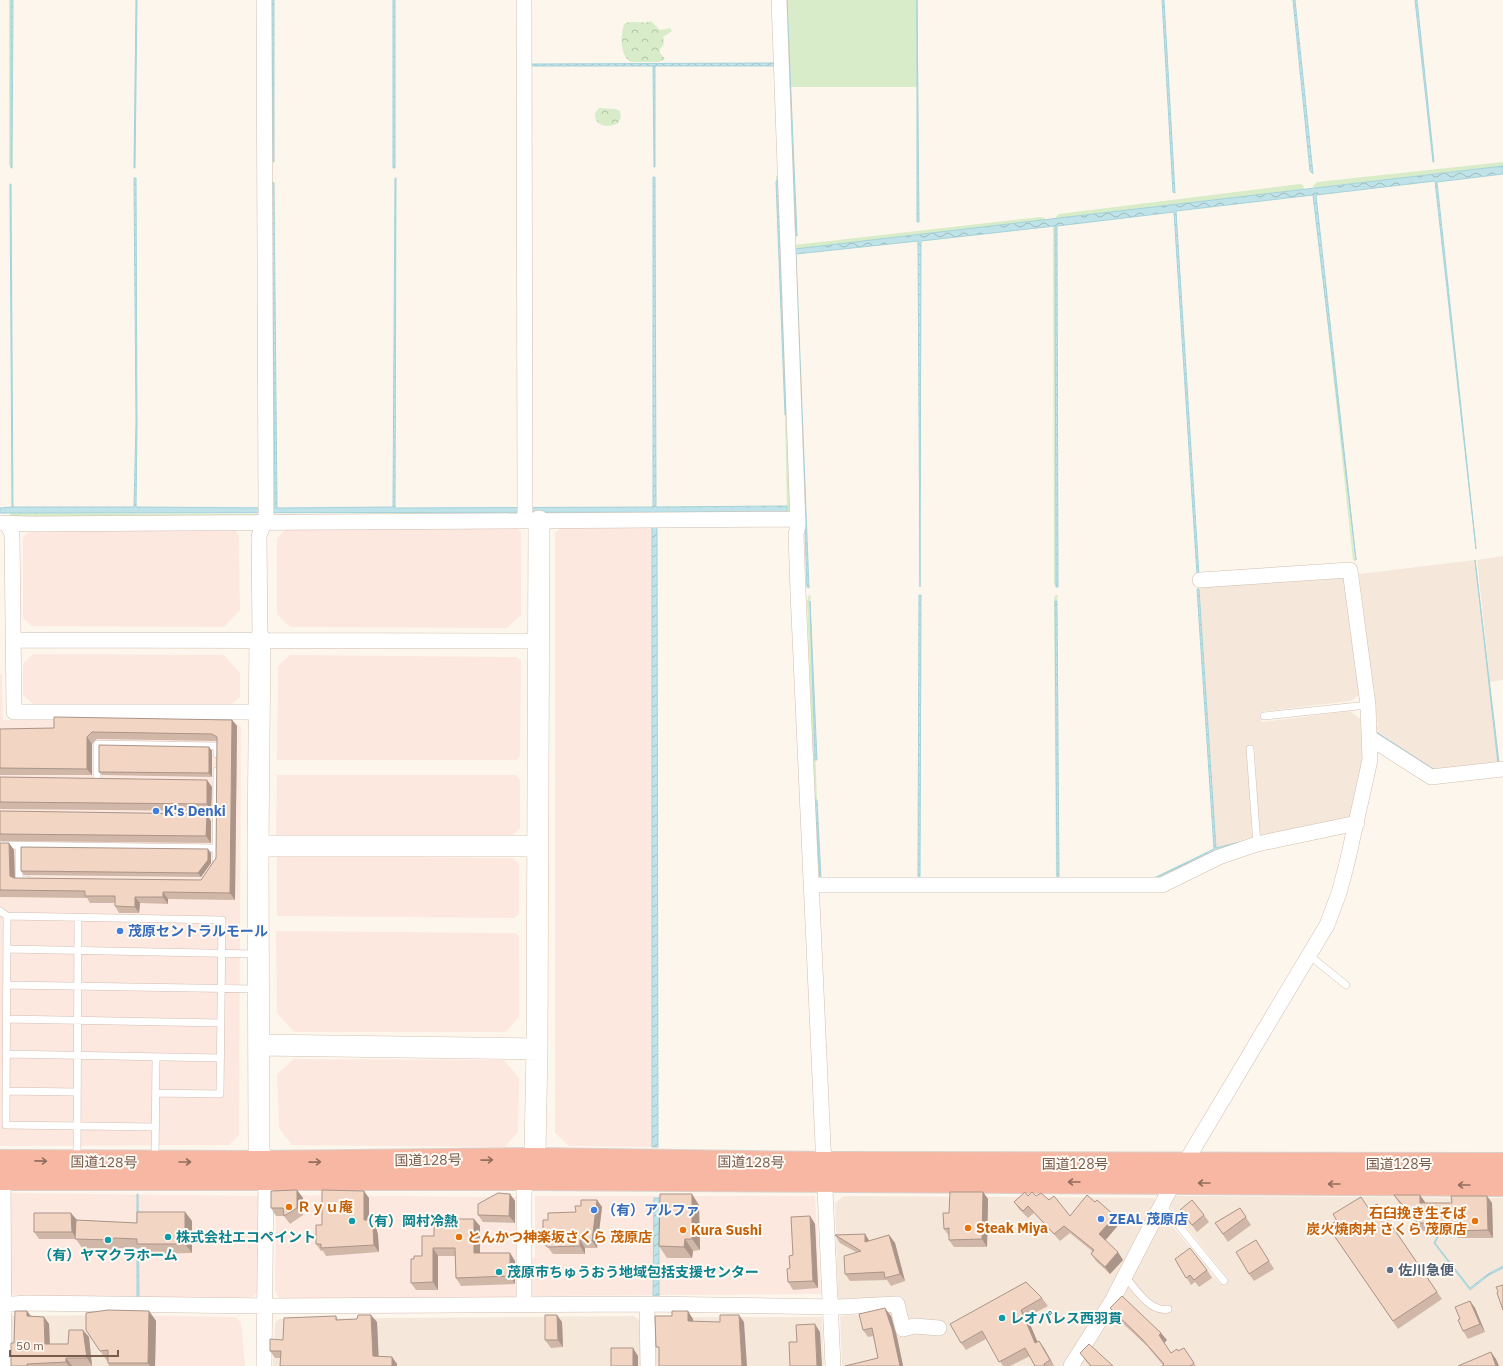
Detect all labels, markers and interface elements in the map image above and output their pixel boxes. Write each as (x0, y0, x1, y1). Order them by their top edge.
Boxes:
place label: K's Denki (164, 802, 226, 820)
marker: K's Denki (151, 806, 161, 816)
place label: 茂原セントラルモール (128, 922, 268, 940)
marker: 茂原セントラルモール (115, 926, 125, 936)
street label: 国道128号 (394, 1150, 462, 1170)
street label: 国道128号 (70, 1152, 138, 1172)
street label: 国道128号 (717, 1152, 785, 1172)
street label: 国道128号 (1041, 1155, 1109, 1173)
street label: 国道128号 (1365, 1155, 1433, 1173)
one-way arrow (480, 1156, 493, 1164)
one-way arrow (34, 1157, 47, 1165)
one-way arrow (178, 1158, 191, 1166)
one-way arrow (308, 1158, 321, 1166)
one-way arrow (1068, 1178, 1081, 1186)
one-way arrow (1198, 1179, 1211, 1187)
one-way arrow (1328, 1180, 1341, 1188)
one-way arrow (1458, 1181, 1471, 1189)
place label: Ｒｙｕ庵 (297, 1198, 353, 1216)
place label: （有）アルファ (602, 1201, 700, 1219)
marker: Ｒｙｕ庵 (284, 1202, 294, 1212)
place label: 石臼挽き生そば 炭火焼肉丼 さくら 茂原店 (1306, 1204, 1467, 1238)
marker: （有）アルファ (589, 1205, 599, 1215)
place label: ZEAL 茂原店 (1109, 1210, 1188, 1228)
place label: （有）岡村冷熱 (360, 1212, 458, 1230)
marker: ZEAL 茂原店 (1096, 1214, 1106, 1224)
marker: （有）岡村冷熱 (347, 1216, 357, 1226)
marker: 石臼挽き生そば 炭火焼肉丼 さくら 茂原店 (1470, 1216, 1480, 1226)
place label: Steak Miya (976, 1219, 1048, 1237)
place label: Kura Sushi (691, 1221, 762, 1239)
marker: Steak Miya (963, 1223, 973, 1233)
marker: Kura Sushi (678, 1225, 688, 1235)
place label: 株式会社エコペイント (176, 1228, 316, 1246)
place label: とんかつ神楽坂さくら 茂原店 (467, 1228, 652, 1246)
marker: 株式会社エコペイント (163, 1232, 173, 1242)
marker: とんかつ神楽坂さくら 茂原店 (454, 1232, 464, 1242)
marker: （有）ヤマクラホーム (103, 1235, 113, 1245)
place label: （有）ヤマクラホーム (38, 1246, 178, 1264)
place label: 佐川急便 (1398, 1261, 1454, 1279)
place label: 茂原市ちゅうおう地域包括支援センター (507, 1263, 759, 1281)
marker: 佐川急便 (1385, 1265, 1395, 1275)
marker: 茂原市ちゅうおう地域包括支援センター (494, 1267, 504, 1277)
place label: レオパレス西羽貫 (1010, 1309, 1122, 1327)
marker: レオパレス西羽貫 (997, 1313, 1007, 1323)
scale bar (10, 1332, 118, 1358)
text: 50 m (16, 1338, 44, 1353)

